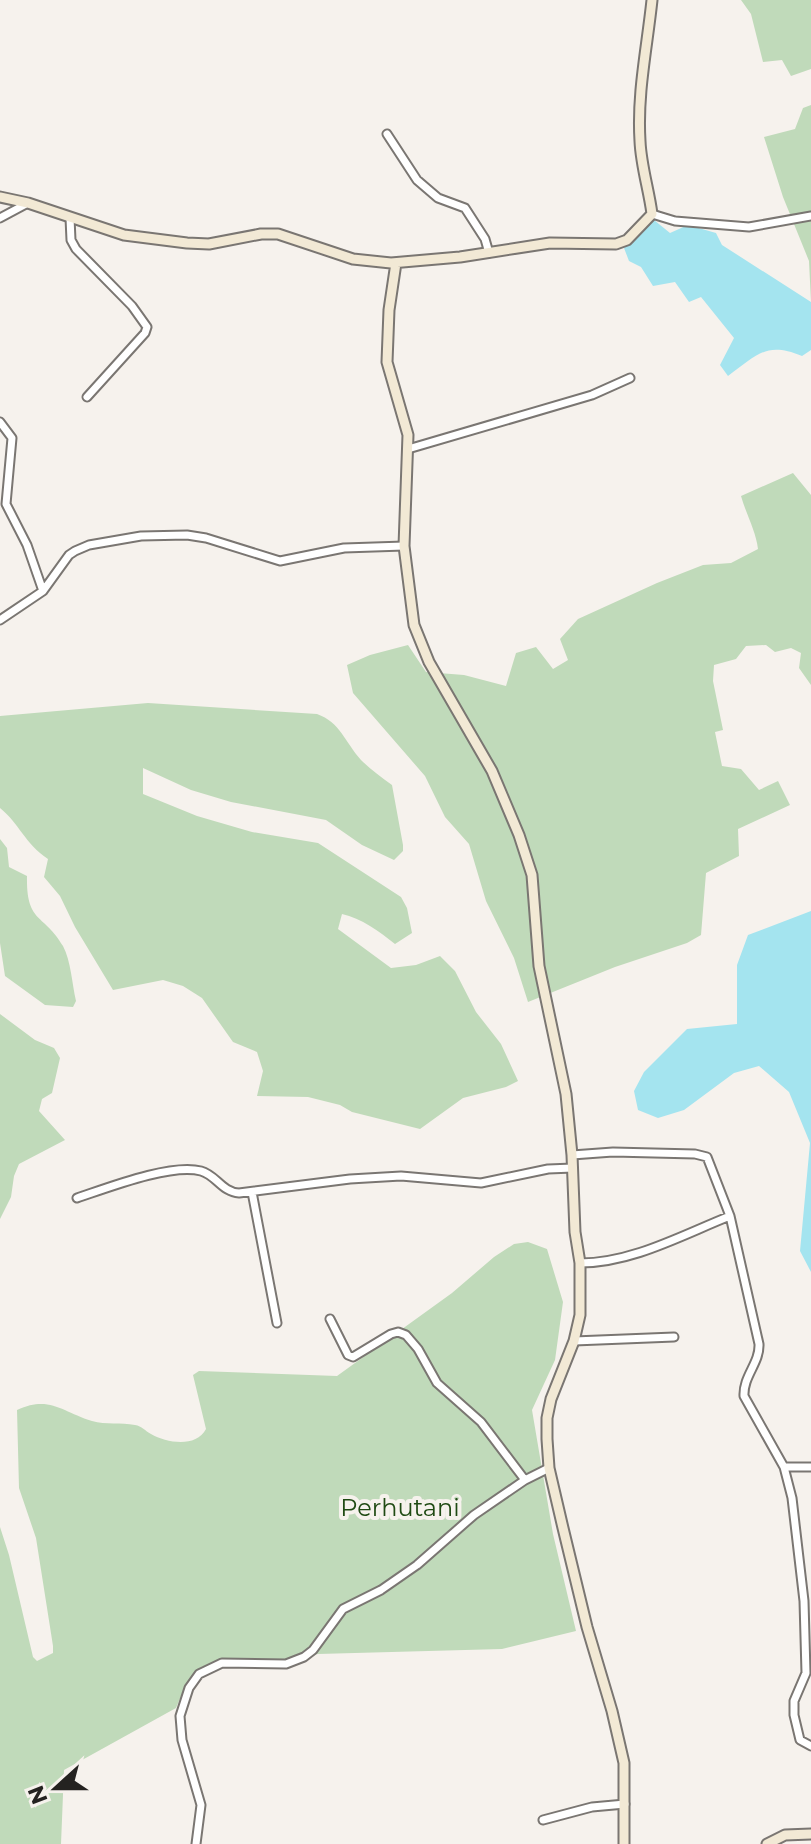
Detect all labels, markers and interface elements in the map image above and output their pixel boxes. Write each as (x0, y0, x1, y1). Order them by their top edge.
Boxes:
park label: Perhutani (340, 1493, 460, 1522)
north arrow (16, 1748, 96, 1828)
text: N (22, 1782, 54, 1808)

